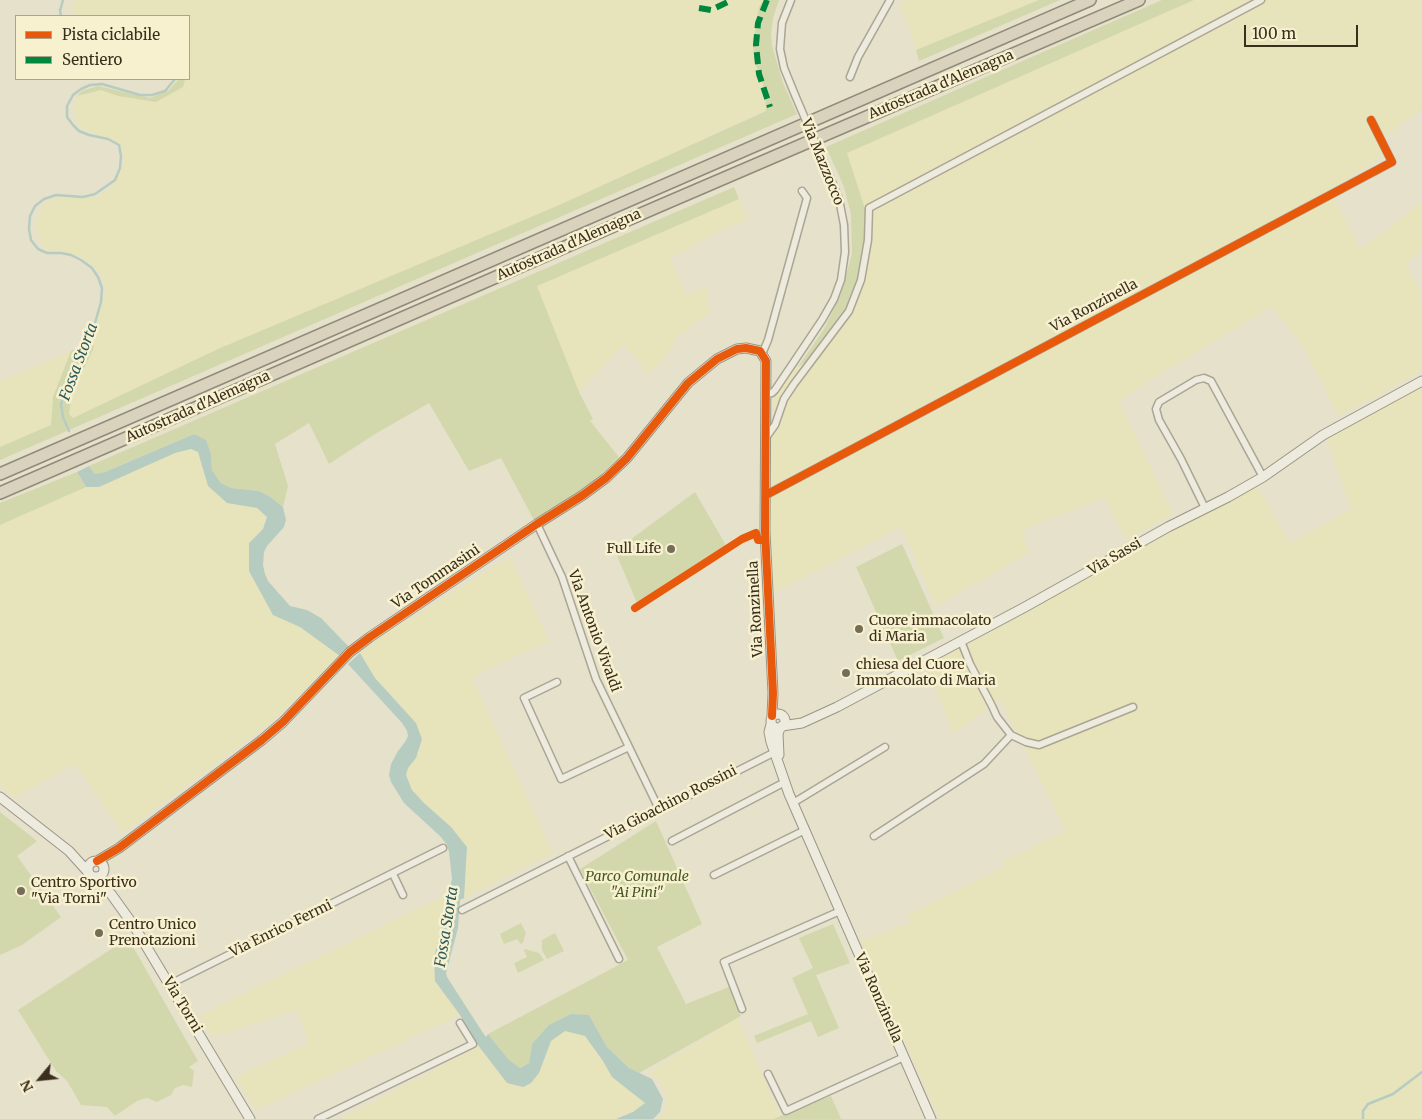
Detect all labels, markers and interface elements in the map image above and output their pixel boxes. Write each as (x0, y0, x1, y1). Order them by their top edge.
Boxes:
legend (15, 15, 190, 80)
scale bar (1247, 15, 1361, 47)
text: 100 m (1252, 24, 1296, 43)
text: Pista ciclabile (62, 25, 160, 44)
street label: Autostrada d'Alemagna (866, 47, 1016, 123)
text: Sentiero (62, 50, 122, 69)
street label: Via Mazzocco (797, 116, 847, 208)
street label: Autostrada d'Alemagna (494, 206, 644, 284)
street label: Via Ronzinella (1047, 276, 1141, 336)
water label: Fossa Storta (56, 321, 102, 403)
street label: Autostrada d'Alemagna (123, 368, 273, 446)
street label: Via Sassi (1085, 535, 1145, 579)
street label: Via Tommasini (389, 541, 483, 613)
place label: Full Life (606, 541, 661, 557)
marker: Full Life (665, 543, 677, 555)
street label: Via Ronzinella (745, 560, 767, 658)
street label: Via Antonio Vivaldi (564, 568, 624, 694)
place label: Cuore immacolato di Maria (869, 613, 991, 646)
marker: Cuore immacolato di Maria (853, 623, 865, 635)
place label: chiesa del Cuore Immacolato di Maria (856, 657, 996, 690)
marker: chiesa del Cuore Immacolato di Maria (840, 667, 852, 679)
street label: Via Gioachino Rossini (602, 762, 740, 844)
park label: Parco Comunale "Ai Pini" (585, 869, 689, 902)
place label: Centro Sportivo "Via Torni" (31, 875, 137, 908)
marker: Centro Sportivo "Via Torni" (15, 885, 27, 897)
water label: Fossa Storta (432, 885, 462, 969)
street label: Via Enrico Fermi (227, 897, 335, 961)
place label: Centro Unico Prenotazioni (109, 917, 196, 950)
marker: Centro Unico Prenotazioni (93, 927, 105, 939)
street label: Via Ronzinella (851, 951, 905, 1045)
street label: Via Torni (159, 974, 205, 1036)
north arrow (15, 1054, 65, 1104)
text: N (16, 1077, 37, 1095)

